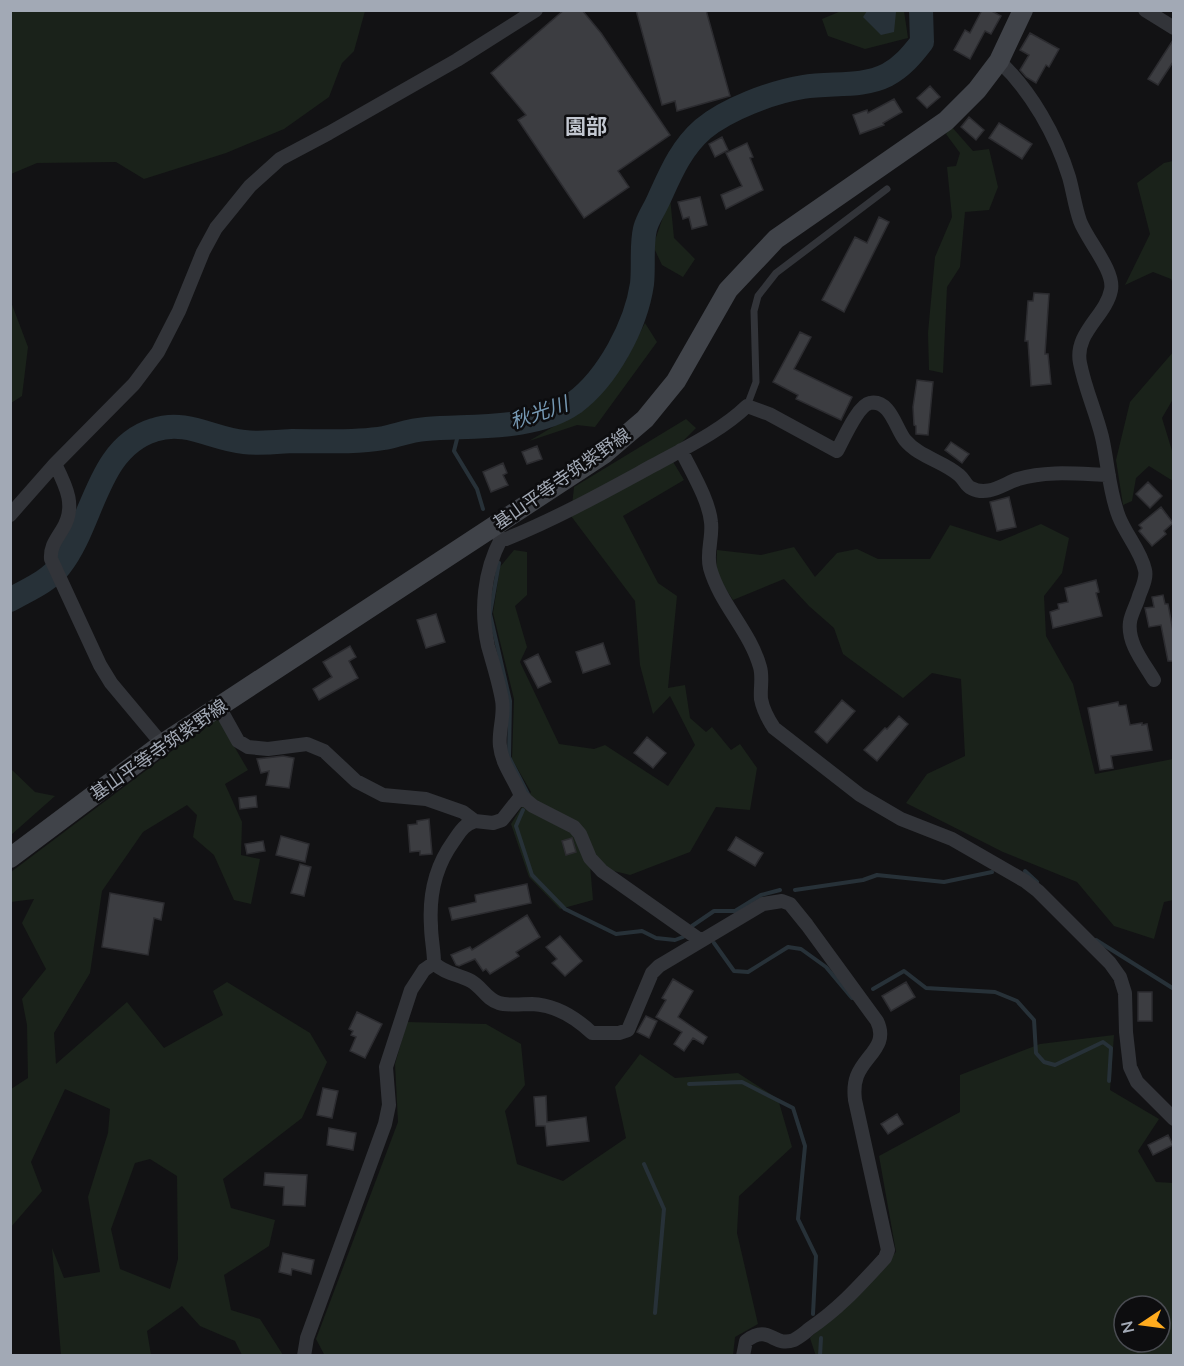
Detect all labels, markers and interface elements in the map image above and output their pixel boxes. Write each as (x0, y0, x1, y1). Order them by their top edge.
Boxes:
district label: 園部 (565, 113, 607, 141)
water label: 秋光川 (506, 390, 574, 436)
street label: 基山平等寺筑紫野線 (489, 423, 635, 535)
street label: 基山平等寺筑紫野線 (86, 694, 232, 806)
north arrow (1112, 1294, 1172, 1354)
text: N (1116, 1319, 1140, 1335)

